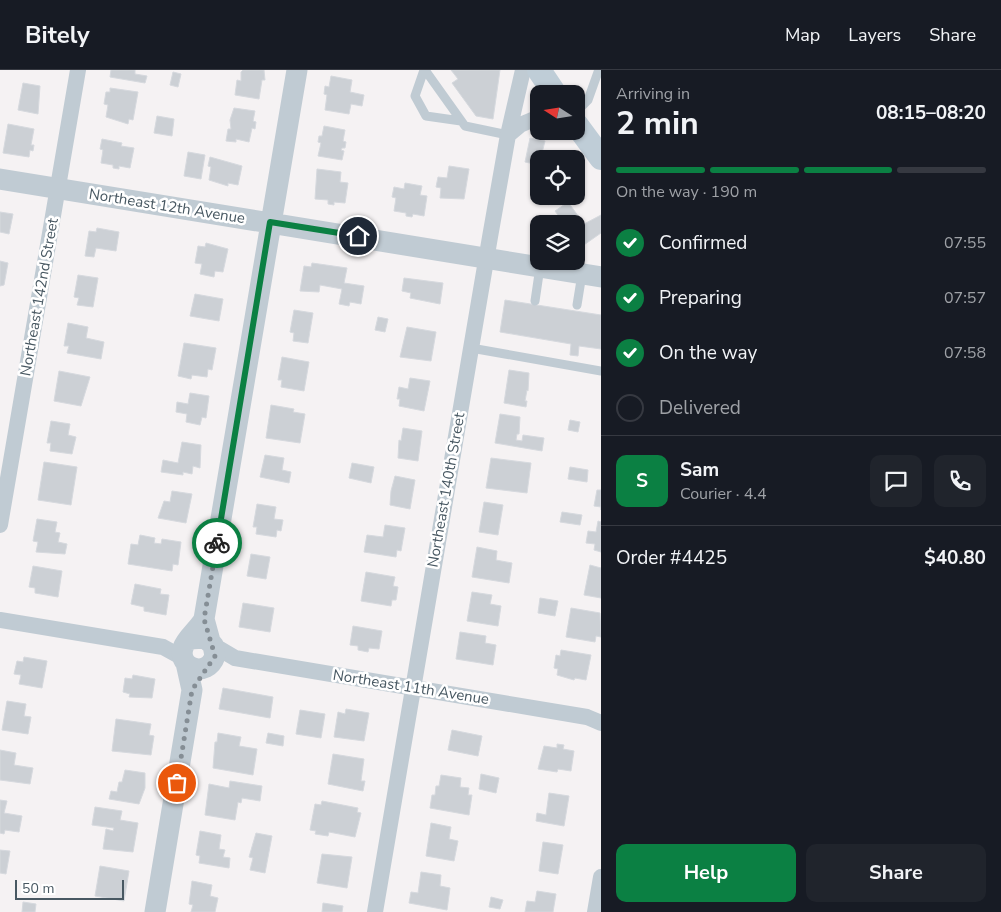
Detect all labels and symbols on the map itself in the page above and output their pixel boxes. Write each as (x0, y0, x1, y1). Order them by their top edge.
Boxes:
north arrow (530, 85, 585, 140)
street label: Northeast 12th Avenue (87, 184, 247, 228)
pin (337, 215, 379, 257)
street label: Northeast 142nd Street (15, 216, 63, 378)
street label: Northeast 140th Street (423, 410, 470, 569)
courier (192, 518, 242, 568)
street label: Northeast 11th Avenue (331, 665, 491, 709)
pin (156, 762, 198, 804)
scale bar (15, 877, 124, 900)

